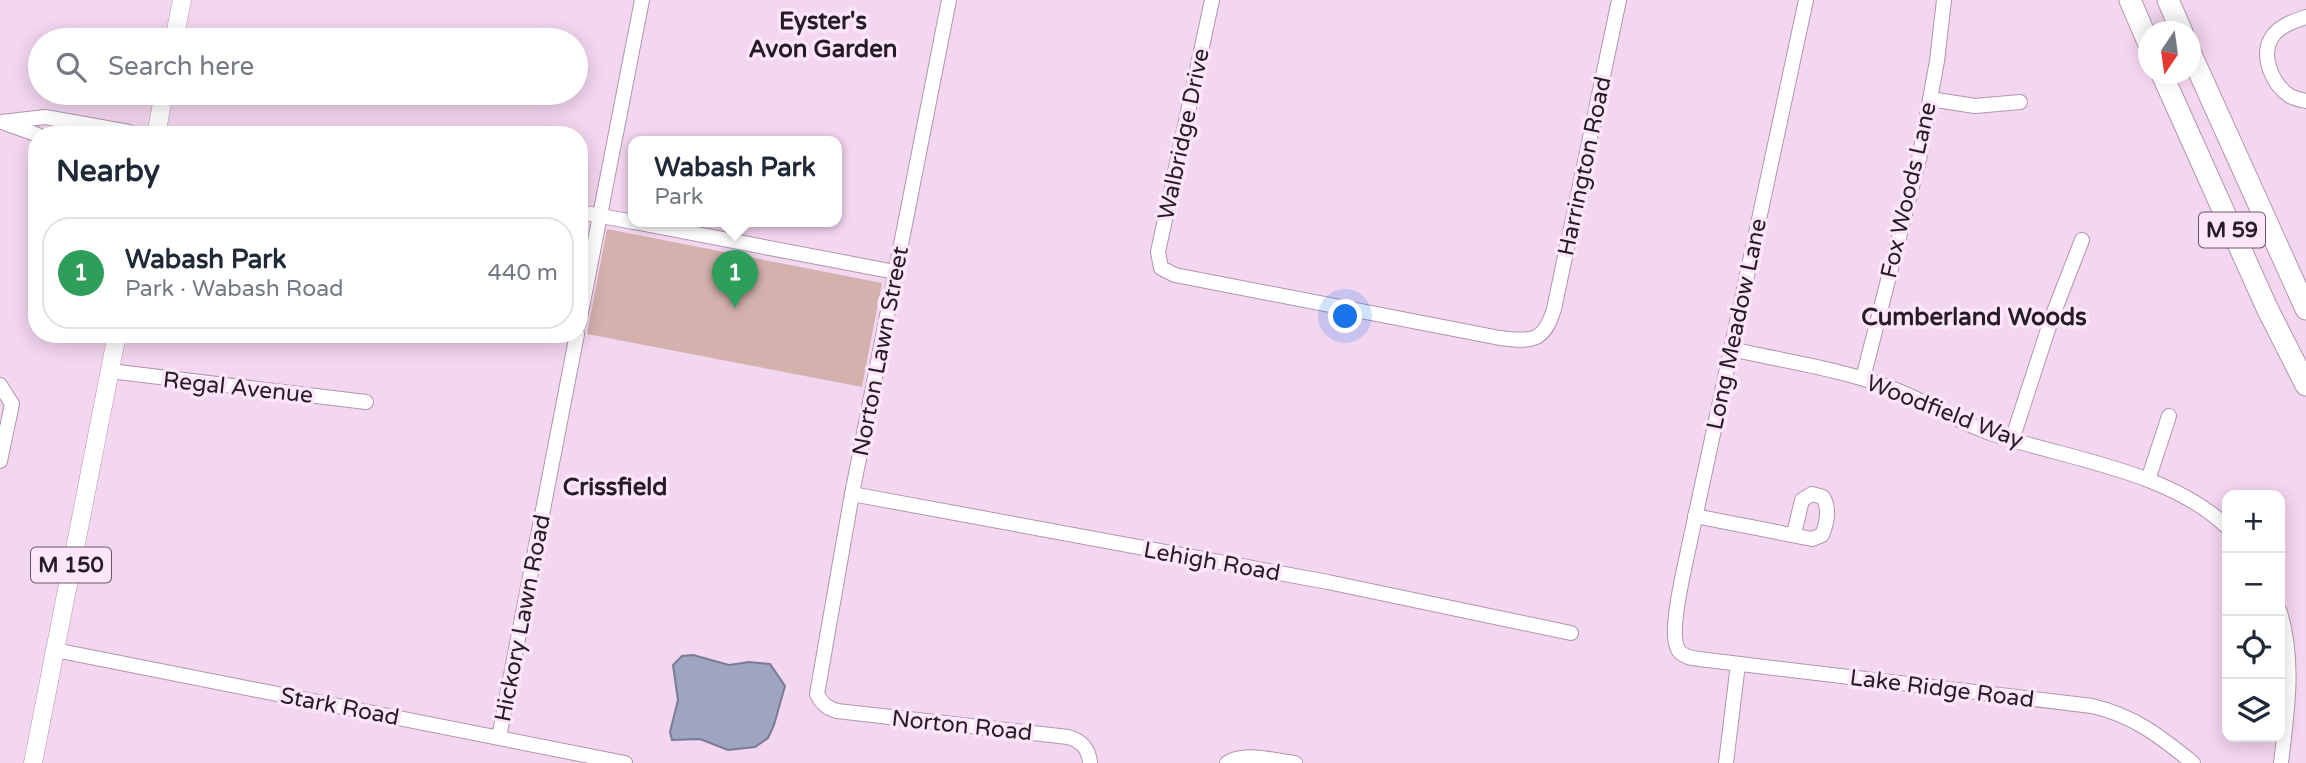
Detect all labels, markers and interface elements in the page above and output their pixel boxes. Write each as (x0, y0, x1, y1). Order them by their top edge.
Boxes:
district label: Eyster's Avon Garden (749, 7, 897, 64)
north arrow (2138, 21, 2201, 84)
search box (28, 28, 588, 105)
street label: Walbridge Drive (1152, 46, 1216, 223)
icon: search (52, 48, 90, 86)
text: Search here (108, 51, 254, 82)
street label: Harrington Road (1552, 74, 1618, 258)
street label: Fox Woods Lane (1875, 99, 1943, 281)
popup (628, 136, 842, 227)
text: Wabash Park (654, 152, 816, 183)
text: Nearby (56, 153, 160, 190)
text: Park (654, 183, 703, 211)
road number: M 59 (2199, 212, 2265, 247)
street label: Long Meadow Lane (1701, 216, 1773, 432)
text: Wabash Park (125, 244, 287, 275)
street label: Norton Lawn Street (847, 244, 915, 459)
pin: 1 (712, 250, 758, 308)
text: 1 (74, 259, 88, 287)
text: 440 m (488, 259, 558, 287)
text: Park · Wabash Road (125, 275, 344, 303)
your location (1328, 299, 1362, 333)
district label: Cumberland Woods (1861, 303, 2087, 332)
street label: Regal Avenue (161, 366, 314, 410)
street label: Woodfield Way (1862, 369, 2027, 455)
district label: Crissfield (563, 473, 667, 502)
map controls (2222, 490, 2285, 742)
button: + (2222, 490, 2285, 553)
street label: Hickory Lawn Road (489, 512, 557, 724)
street label: Lehigh Road (1141, 536, 1282, 588)
road number: M 150 (31, 548, 111, 582)
button: − (2222, 553, 2285, 616)
button: locate (2222, 616, 2285, 679)
street label: Lake Ridge Road (1848, 664, 2036, 714)
button: layers (2222, 679, 2285, 742)
street label: Stark Road (278, 682, 402, 732)
street label: Norton Road (890, 705, 1034, 747)

